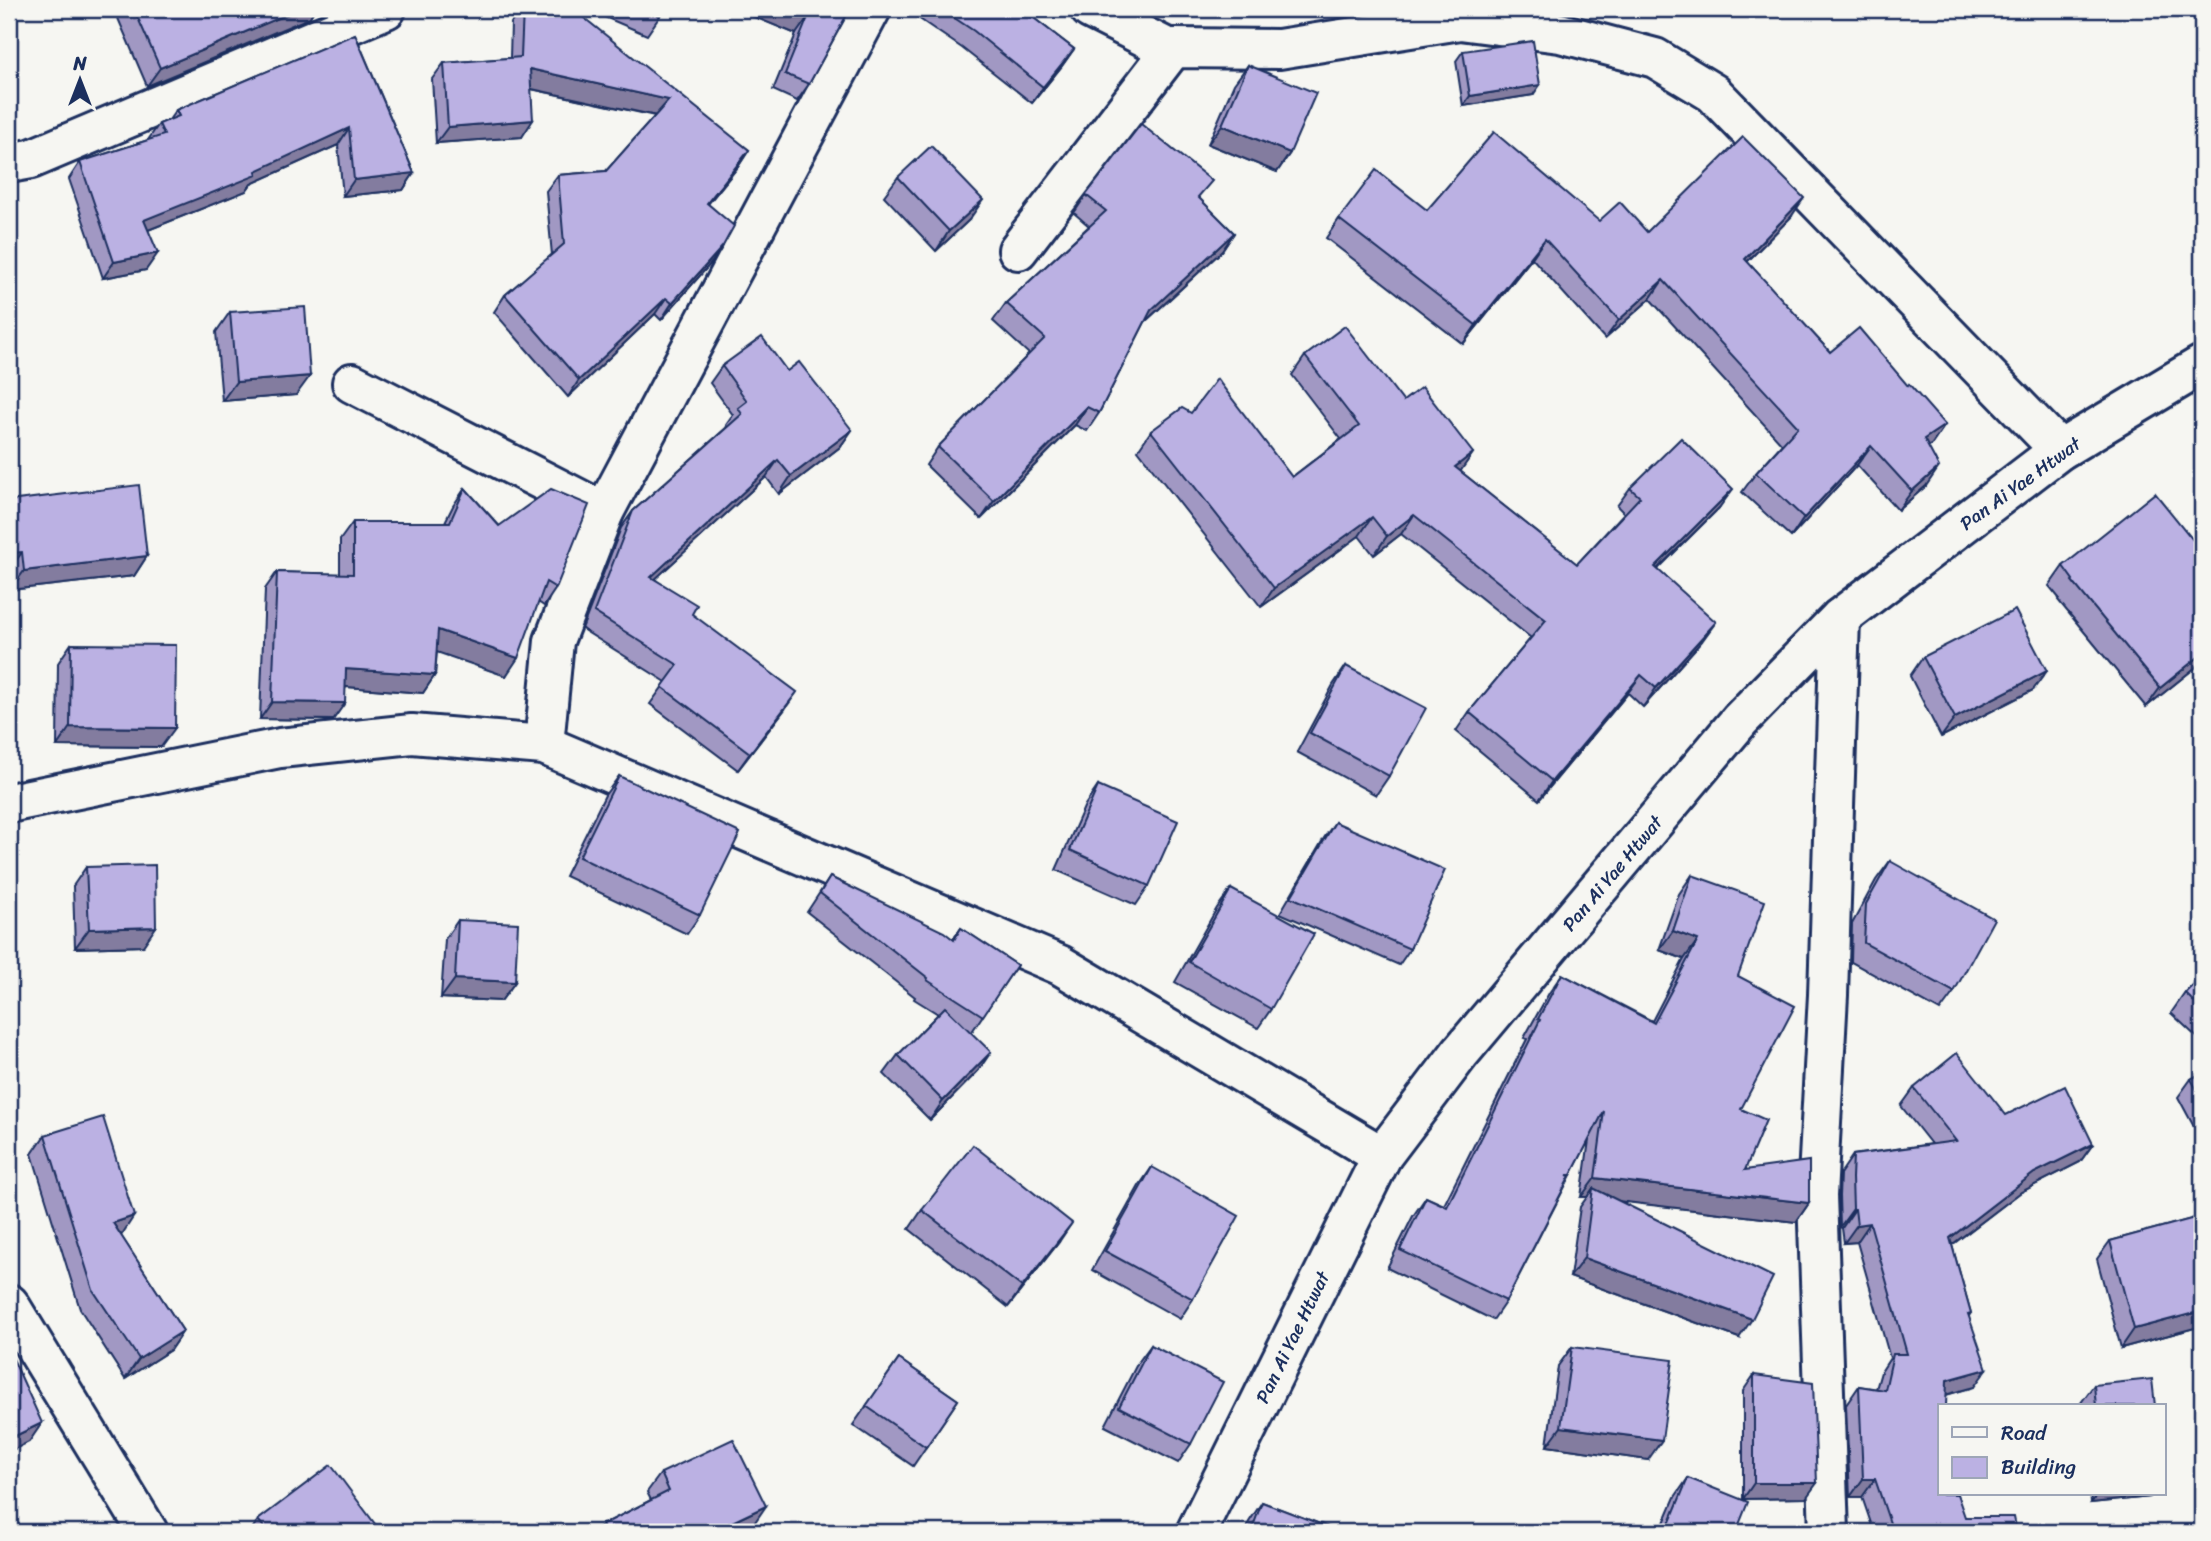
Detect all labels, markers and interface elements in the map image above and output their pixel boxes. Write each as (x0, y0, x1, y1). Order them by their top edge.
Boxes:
north arrow (46, 46, 116, 116)
text: N (72, 47, 87, 80)
street label: Pan Ai Yae Htwat (1952, 427, 2089, 539)
street label: Pan Ai Yae Htwat (1554, 807, 1672, 939)
street label: Pan Ai Yae Htwat (1246, 1264, 1339, 1409)
legend (1938, 1404, 2166, 1496)
text: Road (2001, 1414, 2048, 1452)
text: Building (2001, 1448, 2077, 1486)

